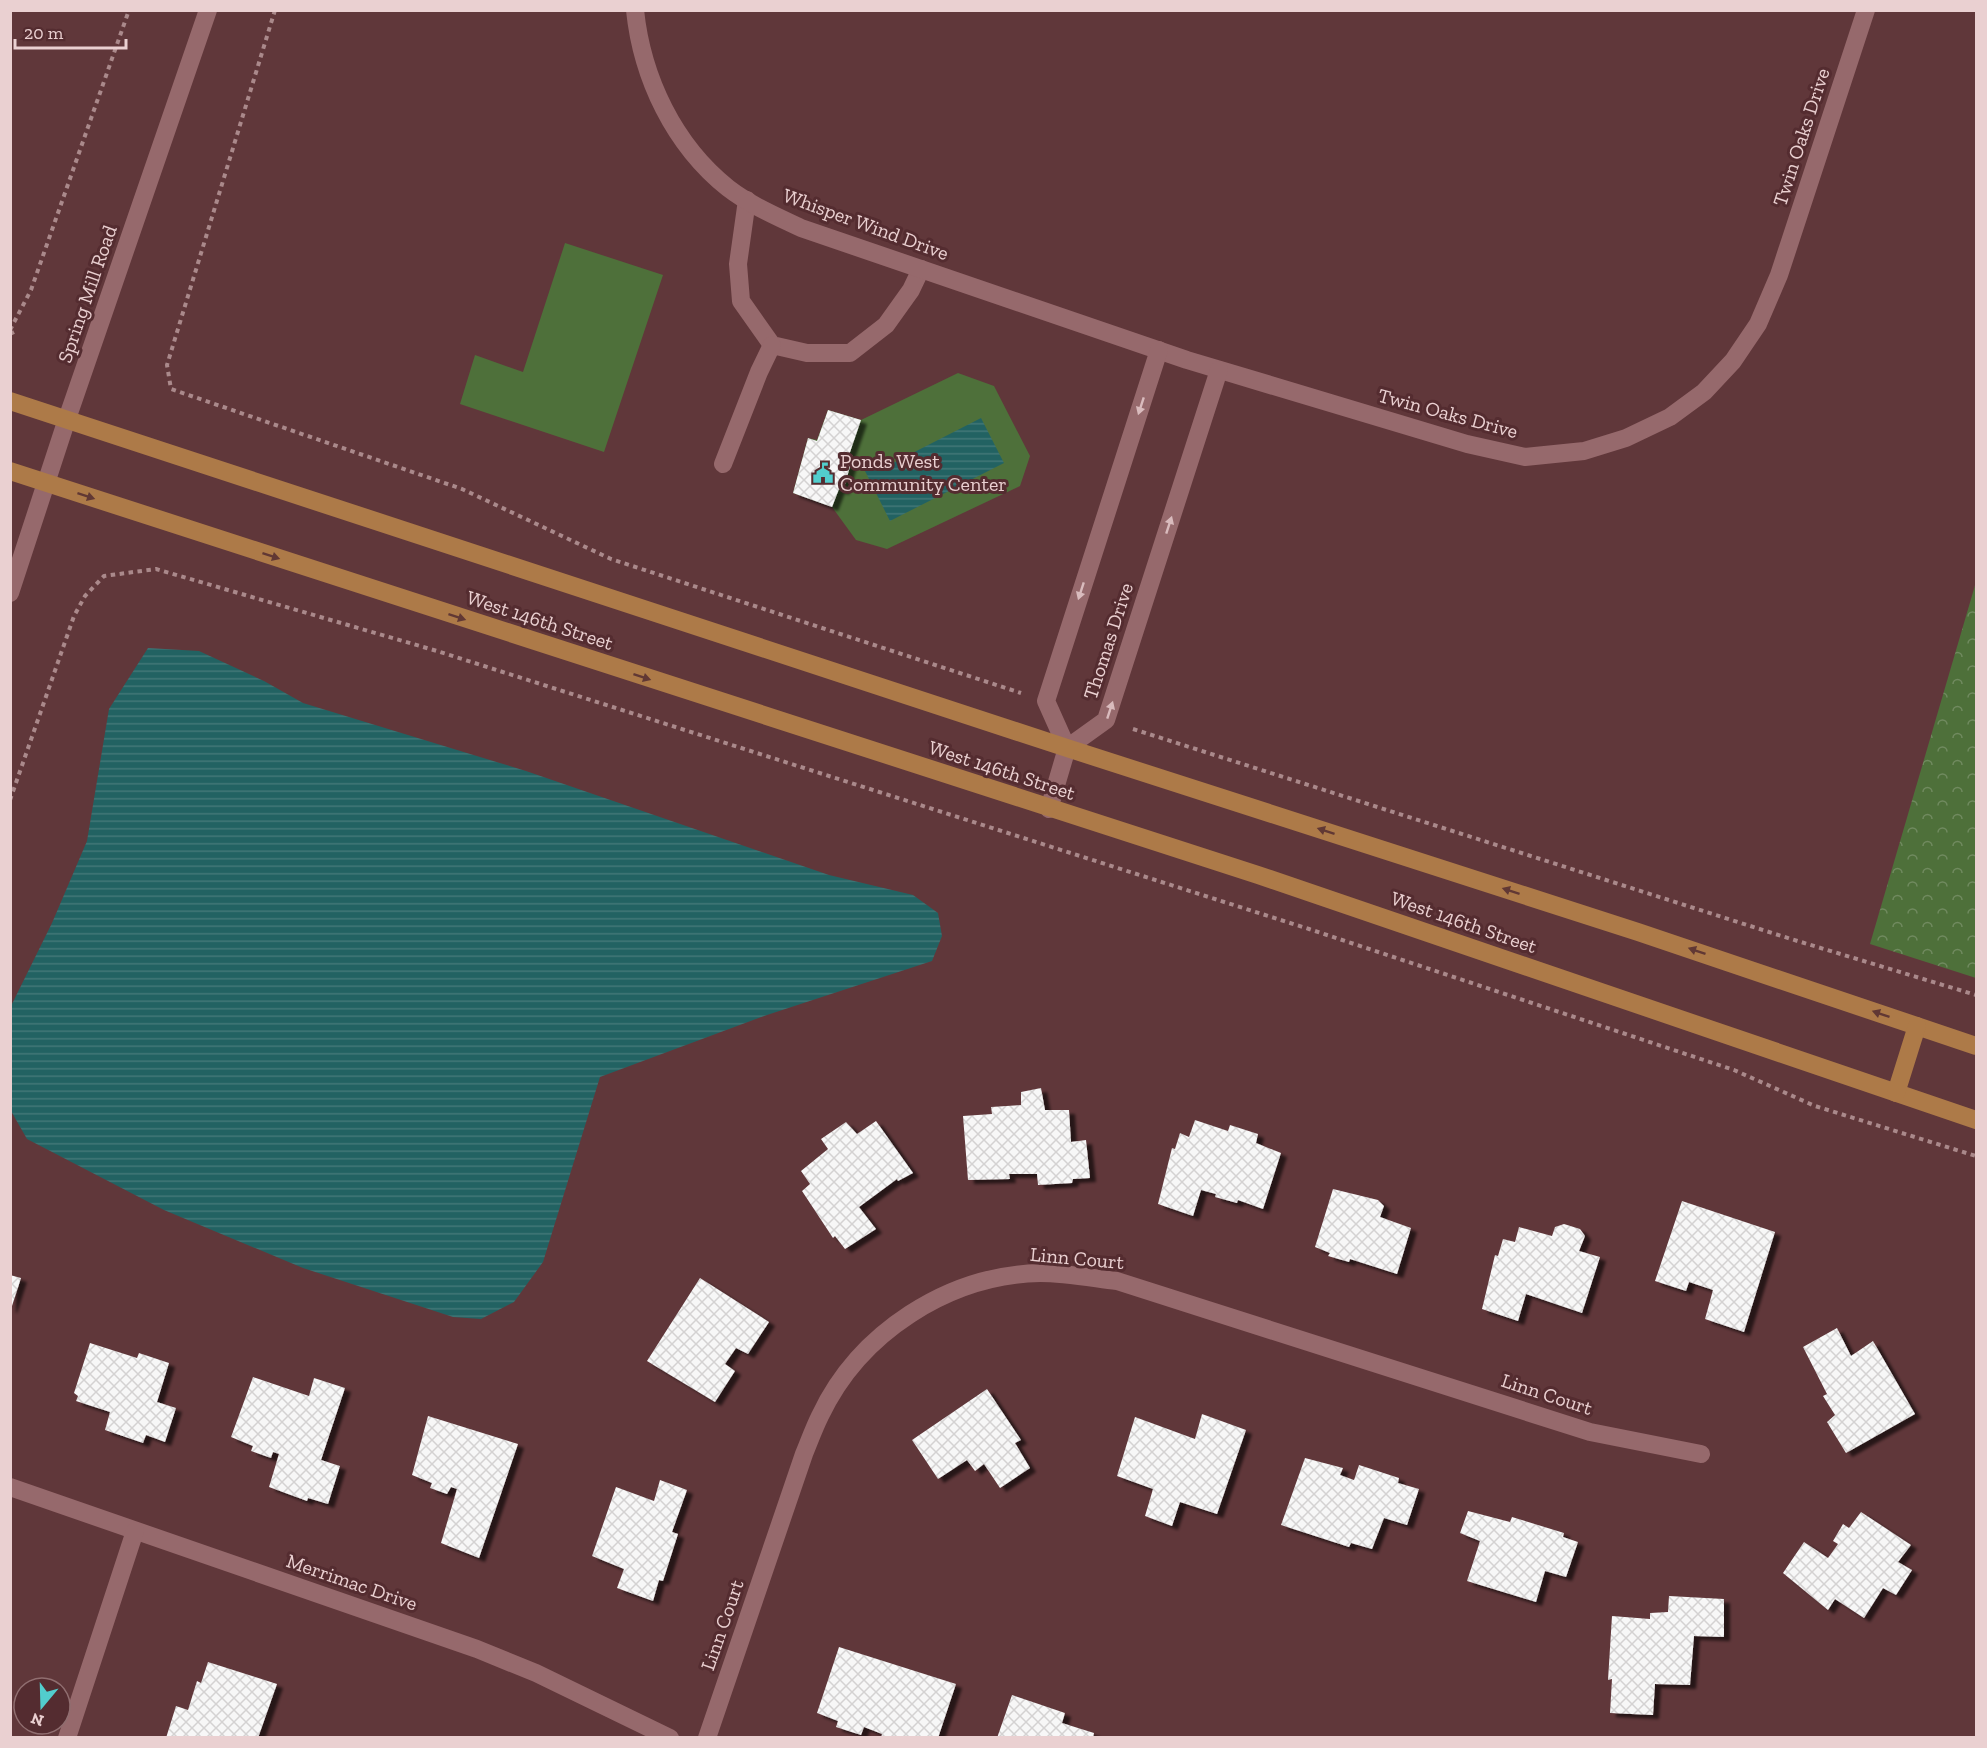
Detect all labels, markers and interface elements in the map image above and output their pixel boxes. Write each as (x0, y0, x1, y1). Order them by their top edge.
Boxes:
scale bar (15, 12, 126, 50)
text: 20 m (24, 22, 64, 44)
street label: Twin Oaks Drive (1767, 65, 1835, 209)
street label: Whisper Wind Drive (780, 183, 952, 265)
street label: Spring Mill Road (52, 222, 122, 366)
street label: Twin Oaks Drive (1375, 383, 1521, 443)
one-way arrow (1136, 397, 1145, 415)
place label: Ponds West Community Center (840, 449, 1007, 496)
public building icon: Ponds West Community Center (811, 461, 835, 485)
one-way arrow (77, 492, 95, 501)
one-way arrow (1165, 516, 1174, 534)
one-way arrow (263, 552, 281, 562)
street label: Thomas Drive (1078, 580, 1138, 702)
one-way arrow (1076, 582, 1085, 600)
street label: West 146th Street (464, 585, 617, 655)
one-way arrow (448, 612, 466, 622)
one-way arrow (633, 673, 651, 682)
one-way arrow (1105, 701, 1115, 719)
street label: West 146th Street (926, 735, 1079, 805)
one-way arrow (1317, 826, 1335, 835)
one-way arrow (1502, 885, 1520, 895)
street label: West 146th Street (1388, 886, 1541, 958)
one-way arrow (1688, 946, 1706, 956)
one-way arrow (1872, 1009, 1890, 1019)
street label: Linn Court (1029, 1242, 1126, 1274)
street label: Linn Court (1499, 1368, 1596, 1420)
street label: Merrimac Drive (283, 1548, 421, 1616)
street label: Linn Court (695, 1576, 749, 1673)
north arrow (12, 1676, 72, 1736)
text: N (28, 1709, 46, 1731)

